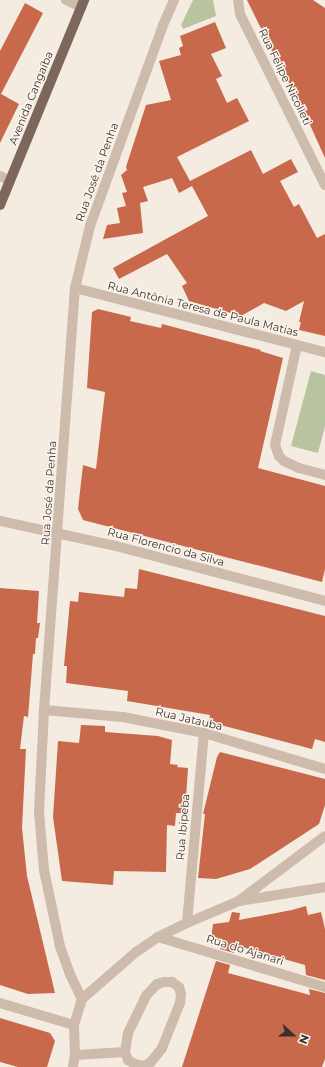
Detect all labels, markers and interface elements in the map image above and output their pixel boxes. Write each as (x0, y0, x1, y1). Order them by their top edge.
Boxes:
street label: Rua Felipe Nicolleti (256, 27, 314, 127)
street label: Avenida Cangaíba (6, 49, 56, 147)
street label: Rua José da Penha (73, 121, 121, 223)
street label: Rua Antônia Teresa de Paula Matias (106, 279, 300, 339)
street label: Rua José da Penha (39, 440, 59, 546)
street label: Rua Florencio da Silva (106, 525, 226, 569)
street label: Rua Jatauba (154, 705, 224, 733)
street label: Rua Ibipeba (174, 793, 192, 861)
street label: Rua do Ajanari (205, 932, 285, 968)
north arrow (273, 1015, 313, 1055)
text: N (296, 1033, 312, 1046)

